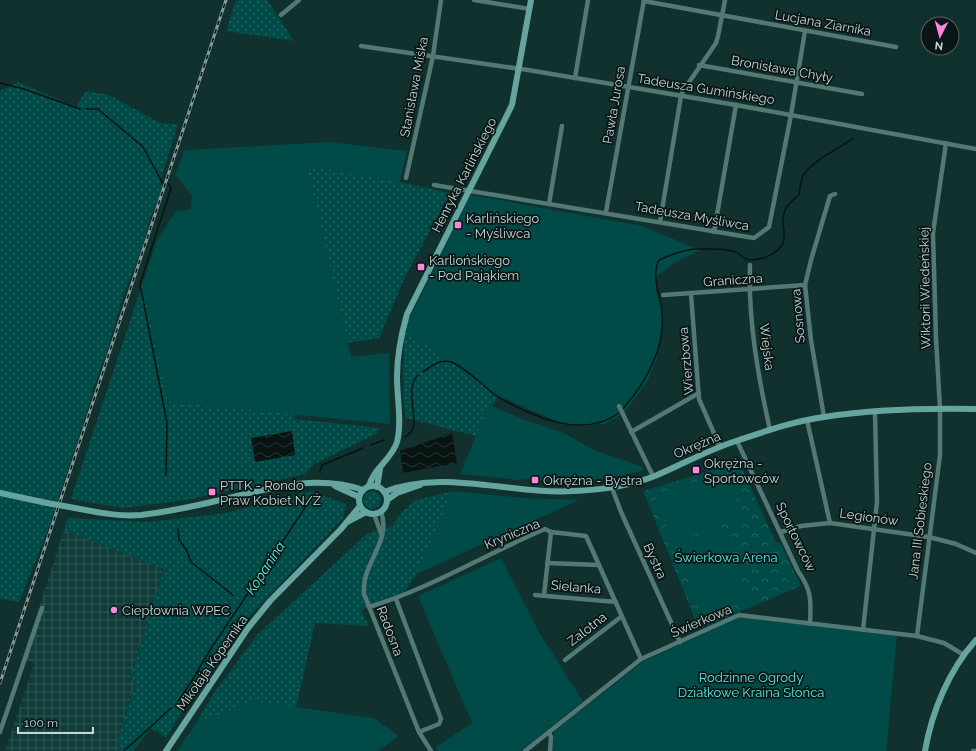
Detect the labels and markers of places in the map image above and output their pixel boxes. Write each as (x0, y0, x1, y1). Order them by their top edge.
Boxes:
place label: Karlińskiego - Myśliwca (466, 211, 540, 241)
marker: Karlińskiego - Myśliwca (453, 220, 463, 230)
place label: Karliońskiego - Pod Pająkiem (429, 253, 519, 283)
marker: Karliońskiego - Pod Pająkiem (416, 262, 426, 272)
place label: Okrężna - Sportowców (704, 456, 780, 486)
marker: Okrężna - Sportowców (691, 465, 701, 475)
place label: Okrężna - Bystra (543, 473, 642, 488)
marker: Okrężna - Bystra (530, 475, 540, 485)
place label: PTTK - Rondo Praw Kobiet N/Ż (220, 478, 321, 508)
marker: PTTK - Rondo Praw Kobiet N/Ż (207, 487, 217, 497)
place label: Ciepłownia WPEC (122, 603, 230, 618)
marker: Ciepłownia WPEC (109, 605, 119, 615)

